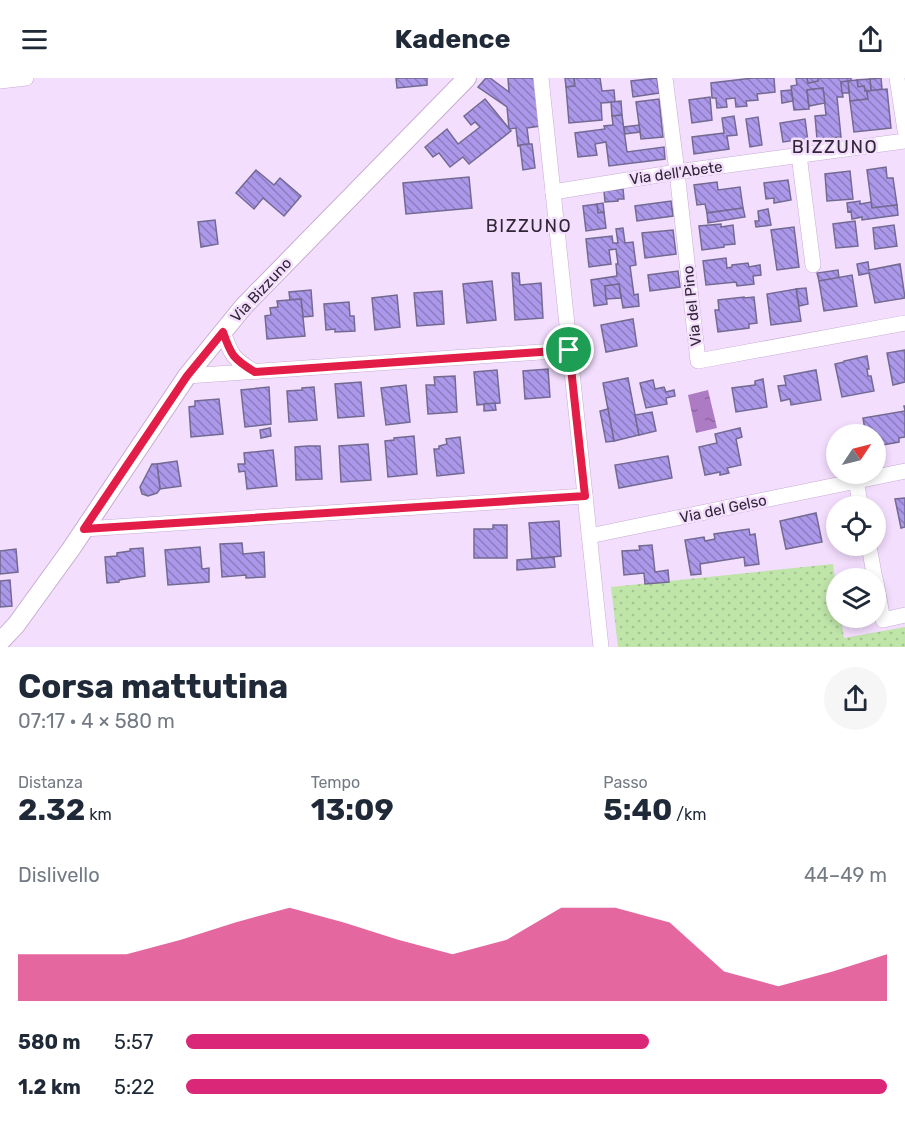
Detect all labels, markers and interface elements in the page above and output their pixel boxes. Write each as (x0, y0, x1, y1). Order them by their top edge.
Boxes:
icon: menu (18, 23, 51, 56)
text: Kadence (394, 23, 511, 55)
icon: share (854, 23, 887, 56)
district label: BIZZUNO (792, 136, 878, 158)
street label: Via dell'Abete (628, 158, 724, 188)
district label: BIZZUNO (486, 215, 572, 237)
street label: Via Bizzuno (227, 254, 295, 326)
street label: Via del Pino (679, 265, 705, 347)
pin (543, 324, 594, 375)
icon: arrive (552, 333, 585, 366)
north arrow (826, 424, 886, 484)
map controls (826, 424, 886, 628)
street label: Via del Gelso (678, 491, 768, 527)
button: locate (826, 496, 886, 556)
button: layers (826, 568, 886, 628)
text: Corsa mattutina (18, 667, 288, 706)
button: share (824, 667, 887, 730)
text: 07:17 · 4 × 580 m (18, 709, 175, 733)
text: Distanza (18, 773, 83, 792)
text: Tempo (311, 773, 360, 792)
text: Passo (603, 773, 648, 792)
text: 2.32 (18, 792, 85, 828)
text: 13:09 (311, 792, 394, 828)
text: 5:40 (603, 792, 672, 828)
text: km (85, 805, 112, 824)
text: /km (672, 805, 706, 824)
text: Dislivello (18, 863, 100, 887)
text: 44–49 m (804, 863, 887, 887)
text: 580 m (18, 1030, 81, 1054)
text: 5:57 (114, 1030, 153, 1054)
text: 1.2 km (18, 1075, 81, 1099)
text: 5:22 (114, 1075, 154, 1099)

